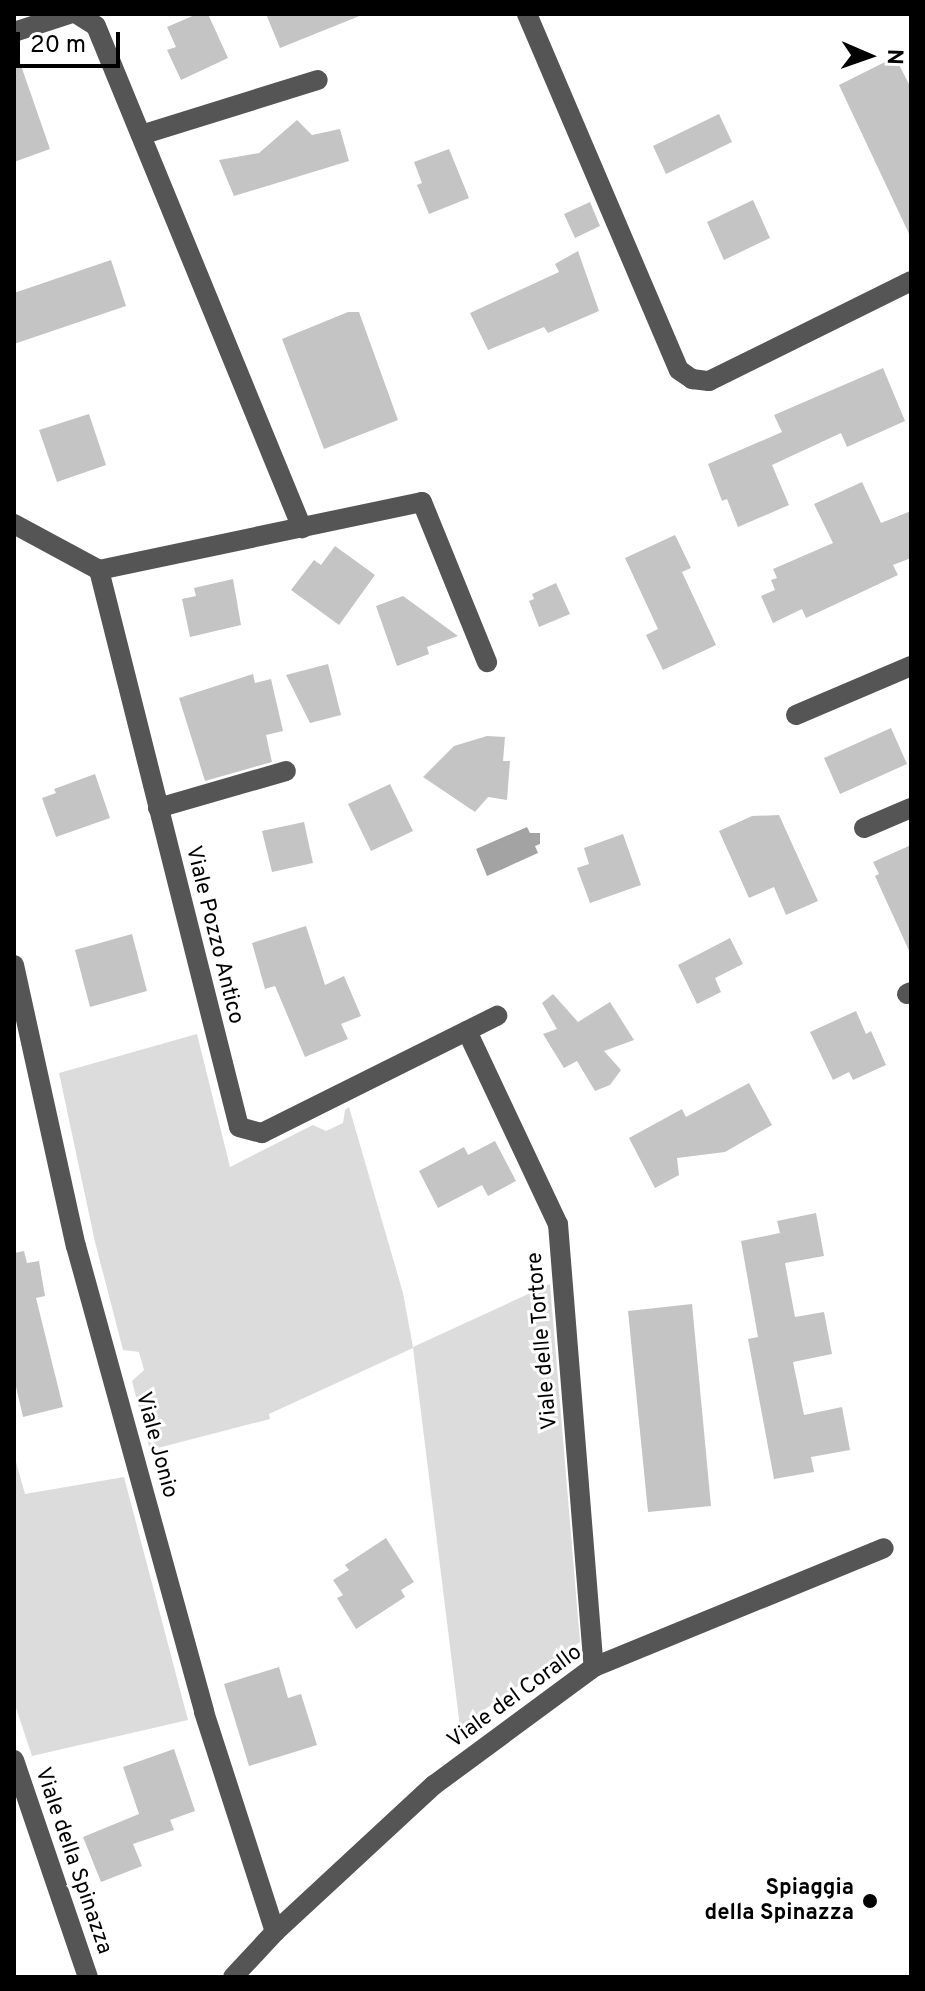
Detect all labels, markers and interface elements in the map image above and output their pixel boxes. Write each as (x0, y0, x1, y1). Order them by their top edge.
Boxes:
scale bar (20, 16, 124, 66)
north arrow (829, 16, 909, 96)
text: 20 m (30, 31, 86, 61)
text: N (880, 48, 907, 65)
street label: Viale Pozzo Antico (179, 843, 249, 1027)
street label: Viale delle Tortore (522, 1251, 564, 1431)
street label: Viale Jonio (129, 1389, 183, 1501)
street label: Viale del Corallo (443, 1639, 587, 1755)
street label: Viale della Spinazza (29, 1764, 117, 1958)
place label: Spiaggia della Spinazza (705, 1875, 854, 1926)
marker: Spiaggia della Spinazza (861, 1892, 879, 1910)

